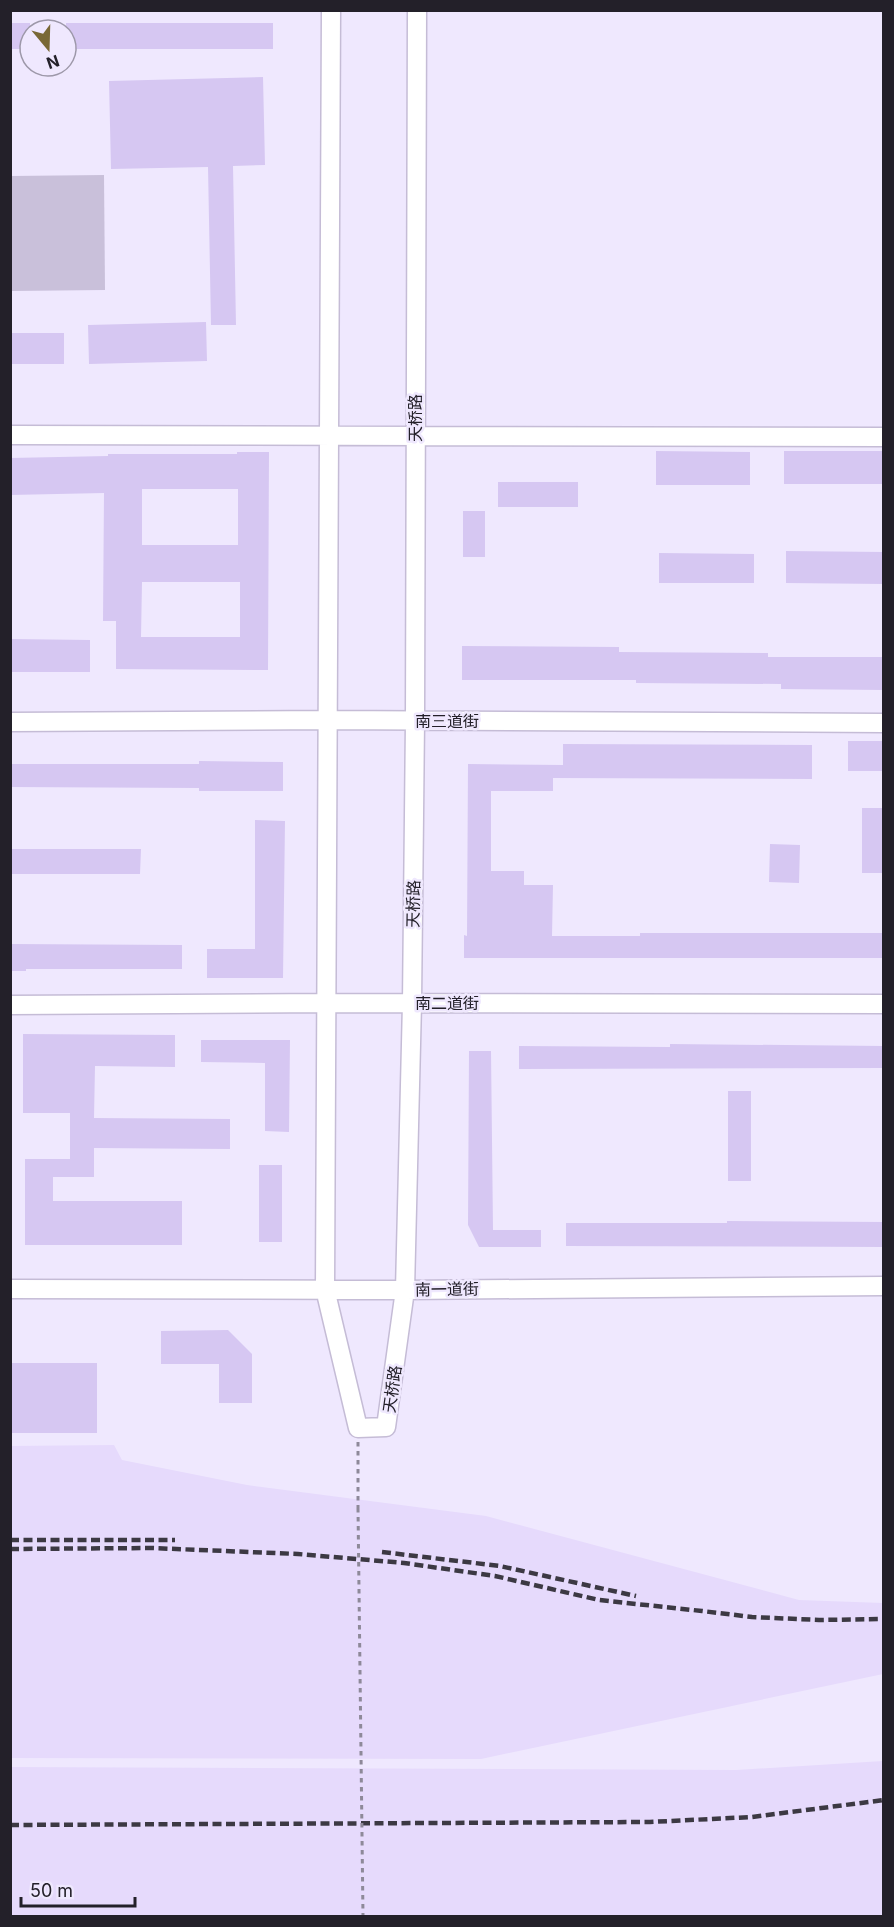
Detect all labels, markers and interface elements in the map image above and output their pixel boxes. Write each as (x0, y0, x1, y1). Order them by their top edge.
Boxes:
north arrow (18, 18, 78, 78)
text: N (44, 51, 62, 74)
street label: 天桥路 (405, 394, 425, 442)
street label: 南三道街 (415, 711, 479, 731)
street label: 天桥路 (403, 880, 423, 928)
street label: 南二道街 (415, 993, 479, 1013)
street label: 南一道街 (415, 1278, 479, 1300)
street label: 天桥路 (379, 1364, 405, 1414)
scale bar (21, 1870, 135, 1908)
text: 50 m (30, 1880, 73, 1901)

